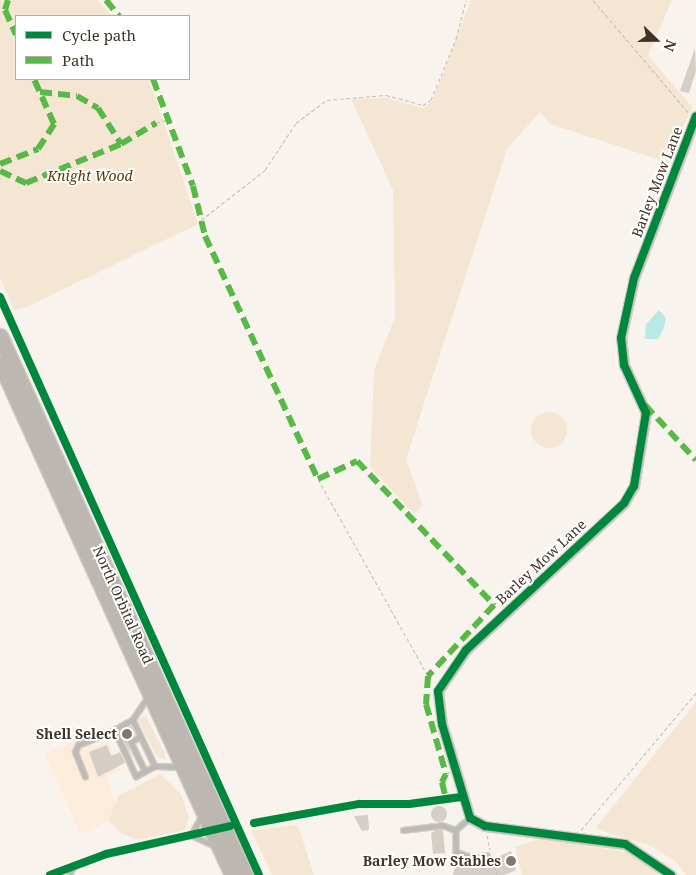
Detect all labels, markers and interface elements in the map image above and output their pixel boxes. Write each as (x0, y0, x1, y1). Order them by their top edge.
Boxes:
legend (15, 15, 190, 80)
north arrow (631, 15, 681, 65)
text: Cycle path (62, 25, 136, 45)
text: N (659, 37, 681, 54)
text: Path (62, 50, 94, 70)
street label: Barley Mow Lane (628, 124, 686, 240)
park label: Knight Wood (47, 168, 133, 184)
street label: Barley Mow Lane (492, 516, 590, 608)
street label: North Orbital Road (89, 543, 157, 667)
place label: Shell Select (36, 726, 117, 742)
marker: Shell Select (121, 728, 133, 740)
place label: Barley Mow Stables (363, 853, 501, 869)
marker: Barley Mow Stables (505, 855, 517, 867)

